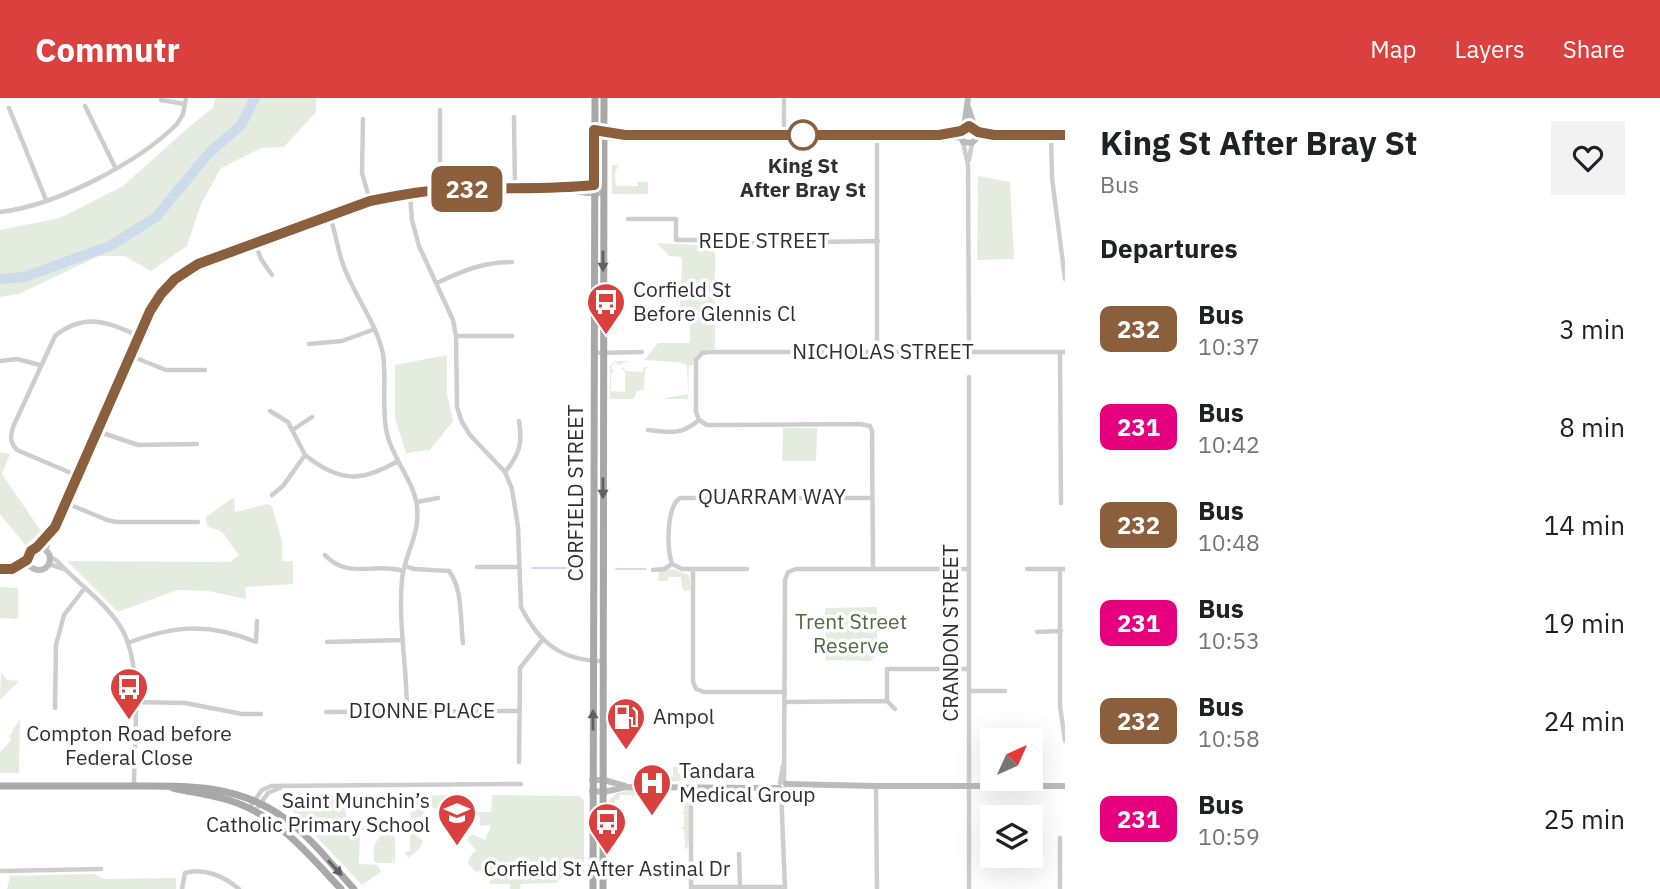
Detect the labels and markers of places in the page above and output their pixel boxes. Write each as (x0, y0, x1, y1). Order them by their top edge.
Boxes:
marker: King St After Bray St (788, 120, 818, 150)
place label: King St After Bray St (740, 151, 866, 203)
place label: Corfield St Before Glennis Cl (633, 275, 796, 327)
bus stop icon: Corfield St Before Glennis Cl (585, 281, 627, 336)
bus stop icon: Compton Road before Federal Close (108, 666, 150, 721)
fuel station icon: Ampol (605, 696, 647, 751)
place label: Ampol (653, 702, 715, 730)
place label: Compton Road before Federal Close (26, 719, 232, 771)
place label: Tandara Medical Group (679, 756, 816, 808)
hospital icon: Tandara Medical Group (631, 762, 673, 817)
place label: Saint Munchin’s Catholic Primary School (206, 786, 430, 838)
school or university icon: Saint Munchin’s Catholic Primary School (436, 792, 478, 847)
bus stop icon: Corfield St After Astinal Dr (586, 801, 628, 856)
place label: Corfield St After Astinal Dr (484, 854, 731, 882)

